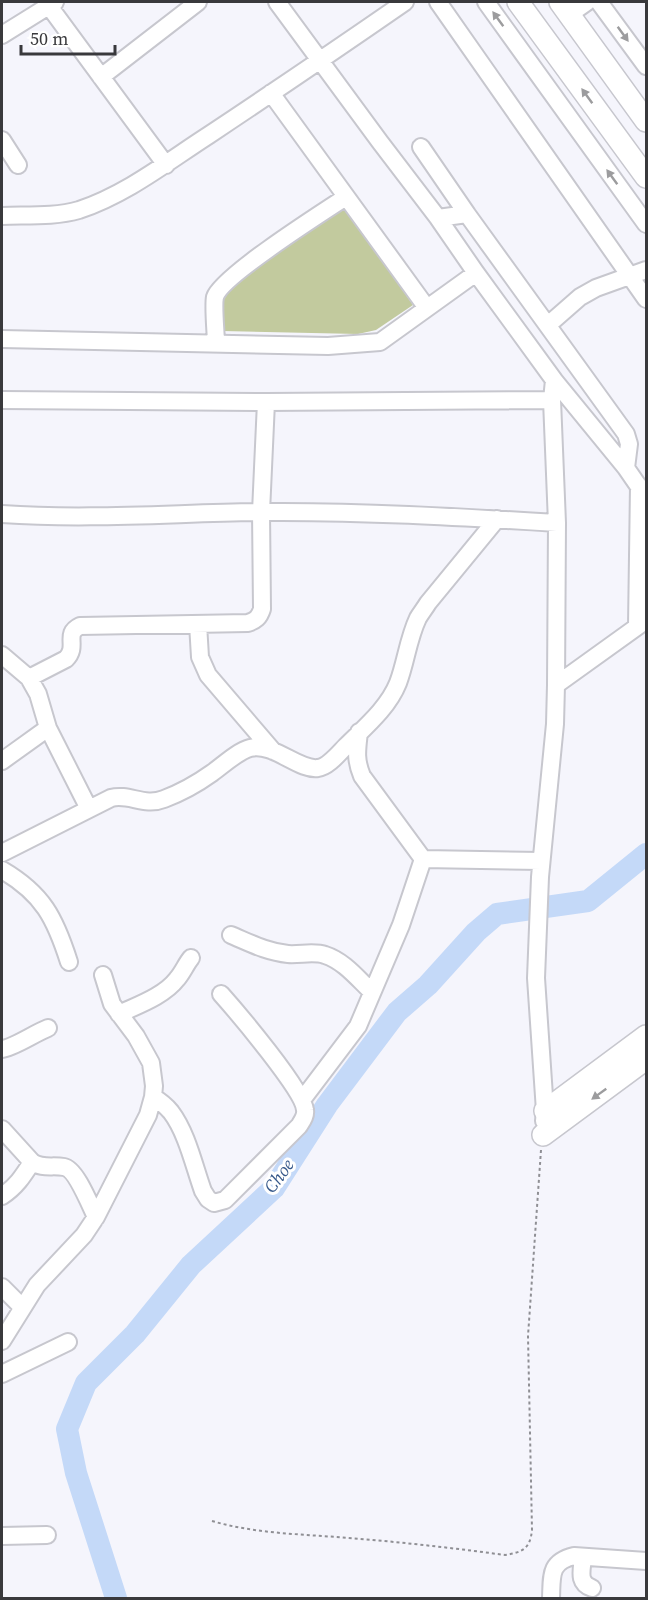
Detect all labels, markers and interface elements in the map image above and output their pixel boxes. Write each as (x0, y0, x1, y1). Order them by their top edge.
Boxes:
one-way arrow (492, 11, 504, 27)
scale bar (21, 18, 116, 56)
text: 50 m (30, 26, 68, 51)
one-way arrow (616, 26, 629, 42)
one-way arrow (581, 89, 593, 105)
one-way arrow (606, 169, 618, 185)
one-way arrow (592, 1088, 608, 1100)
water label: Choe (258, 1153, 300, 1198)

